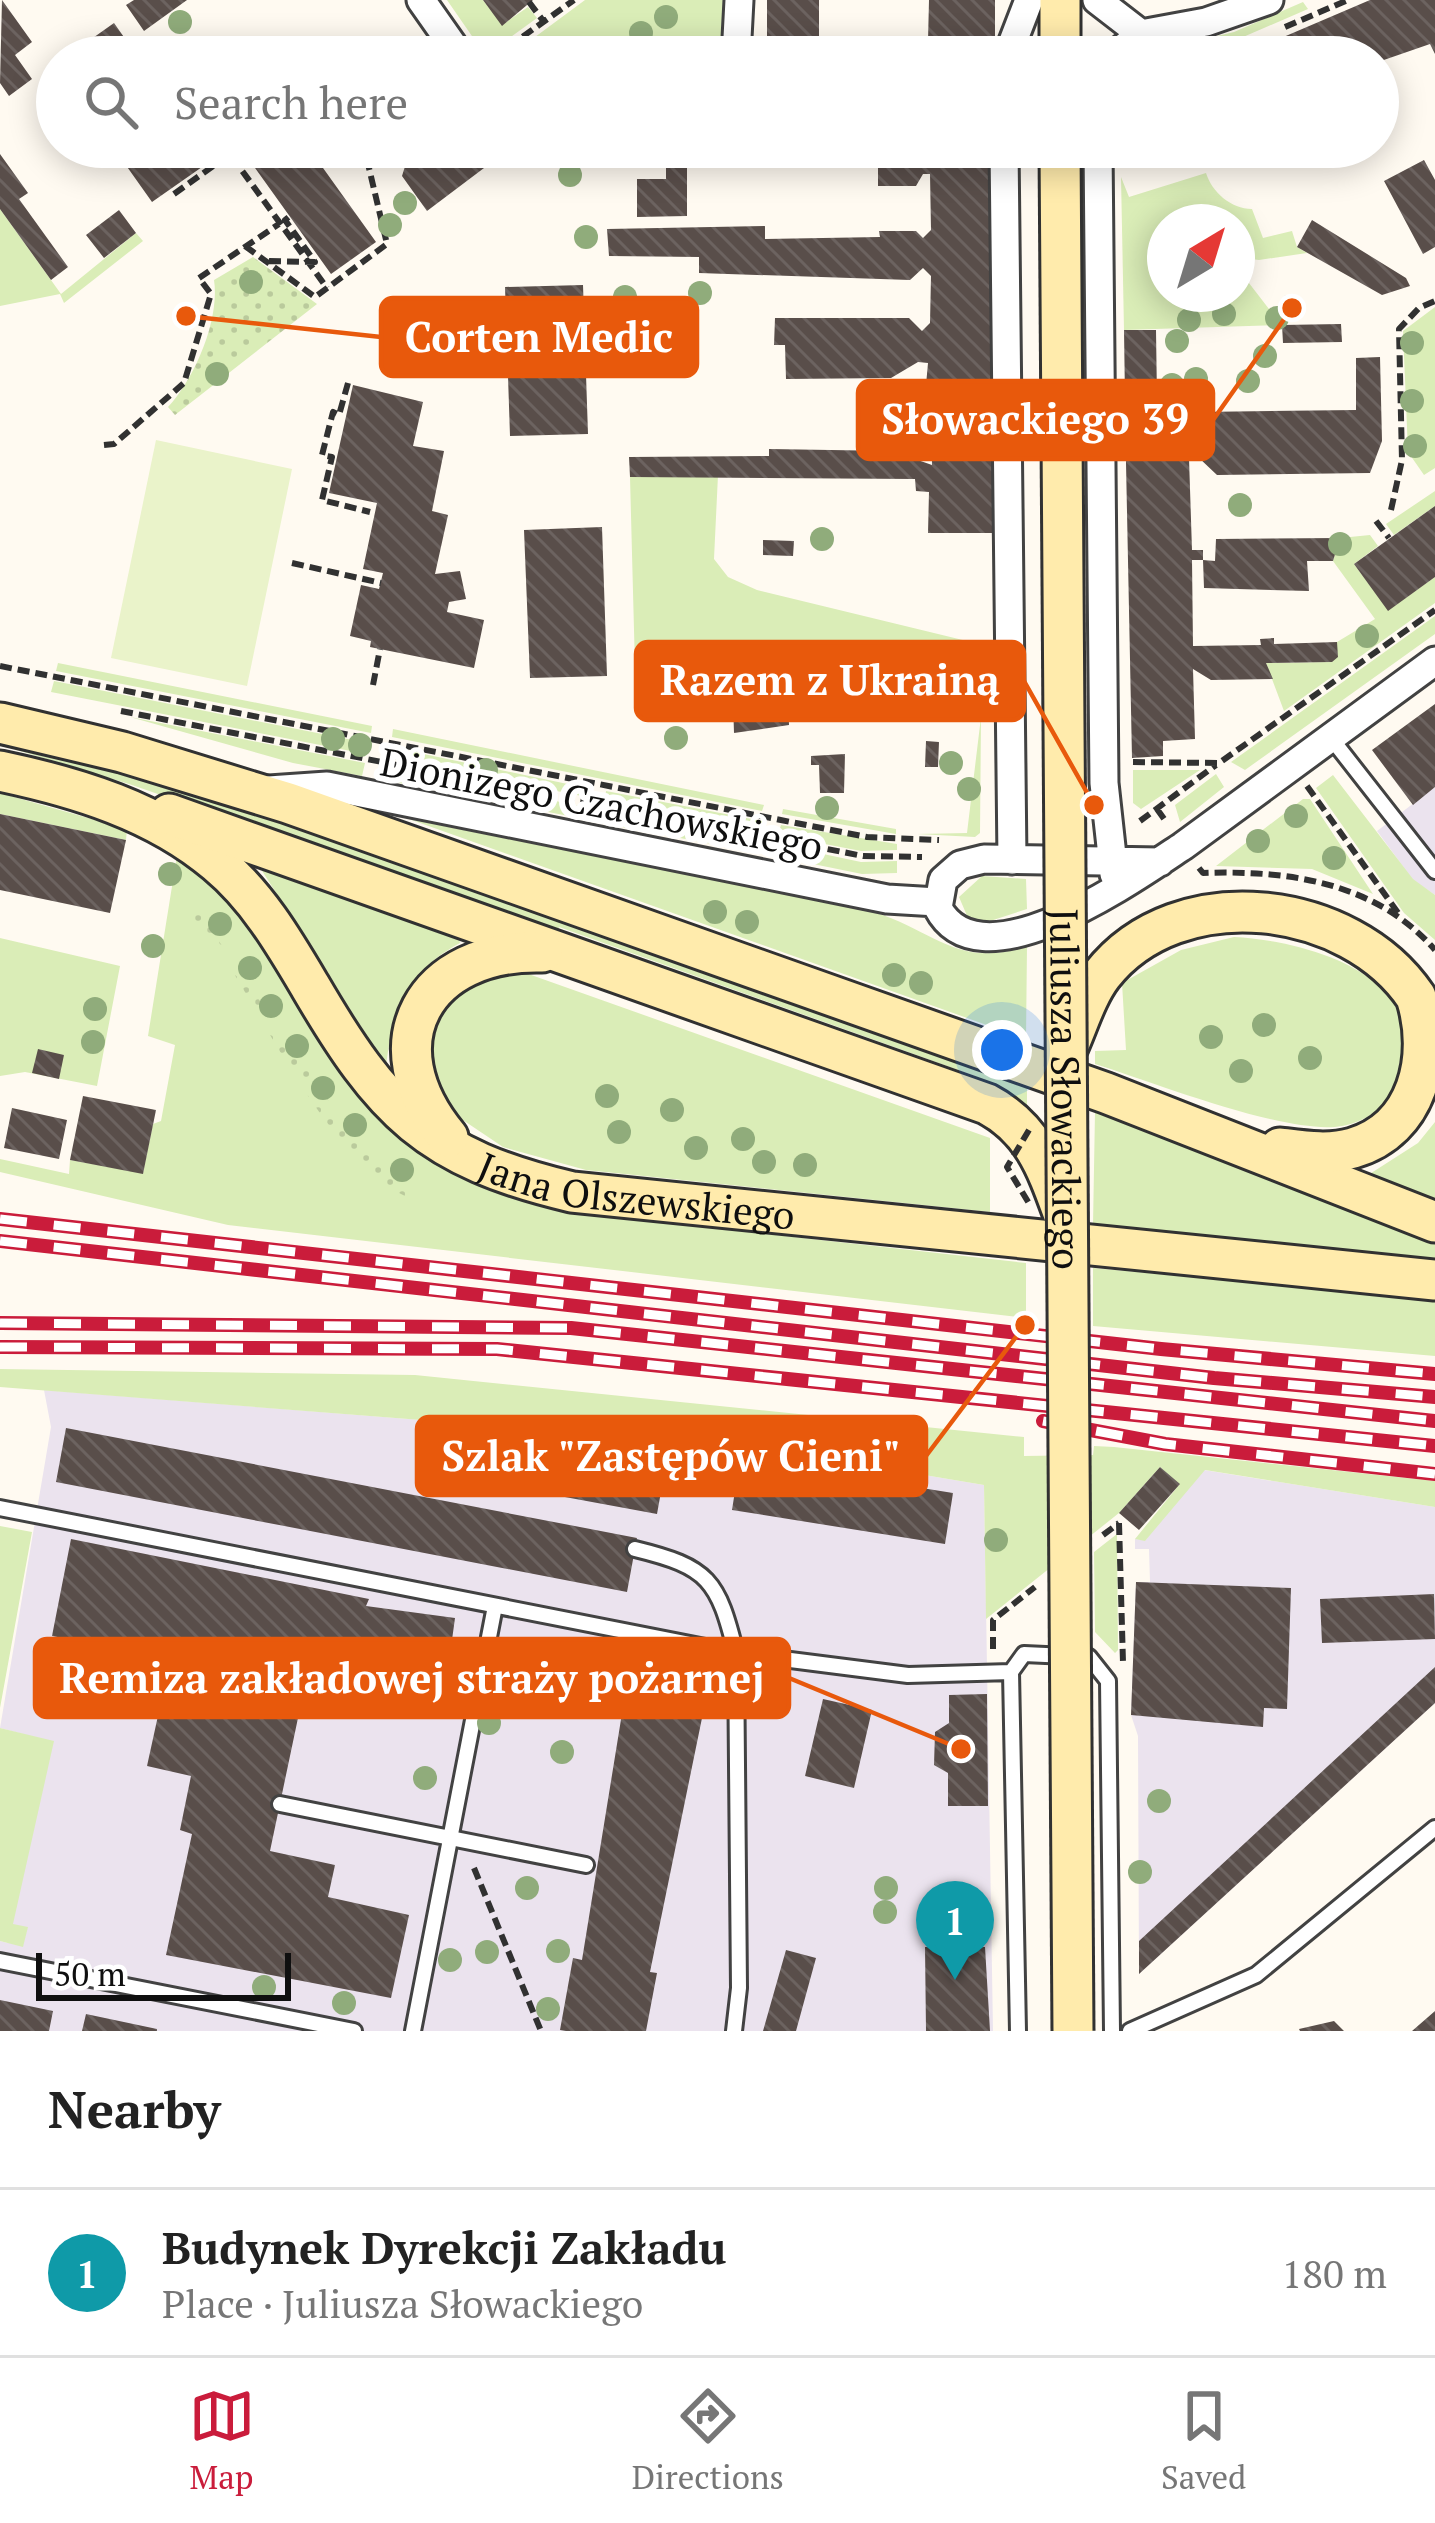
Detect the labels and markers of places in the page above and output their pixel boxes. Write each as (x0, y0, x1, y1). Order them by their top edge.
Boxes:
callout: Corten Medic (381, 298, 697, 376)
callout: Słowackiego 39 (858, 381, 1213, 459)
callout: Razem z Ukrainą (636, 642, 1024, 720)
callout: Szlak "Zastępów Cieni" (417, 1417, 926, 1495)
callout: Remiza zakładowej straży pożarnej (35, 1639, 789, 1717)
pin: 1 (916, 1881, 994, 1980)

